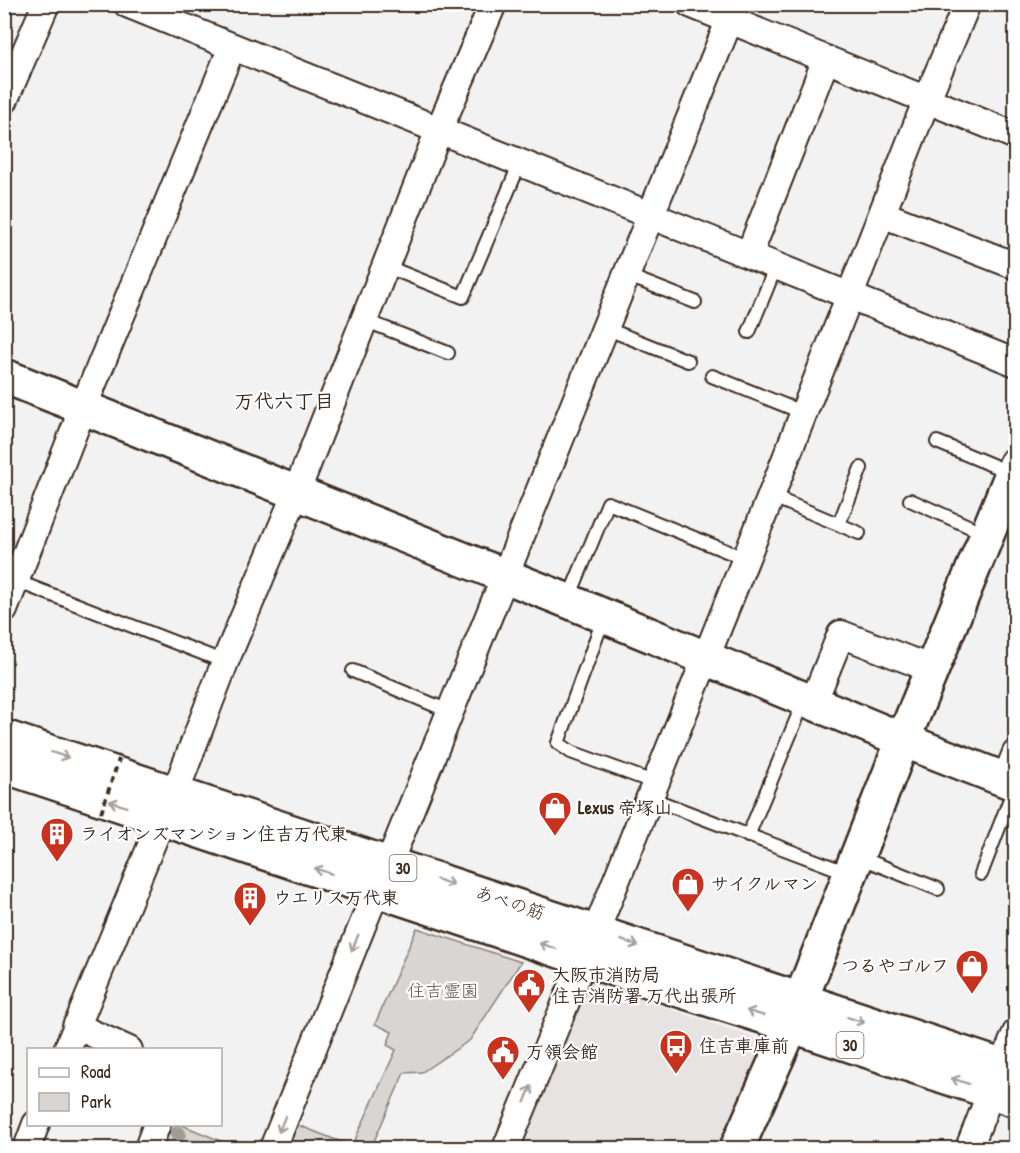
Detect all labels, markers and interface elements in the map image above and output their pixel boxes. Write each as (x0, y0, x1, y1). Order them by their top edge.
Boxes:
district label: 万代六丁目 (234, 387, 334, 414)
one-way arrow (50, 750, 69, 761)
shop icon: Lexus 帝塚山 (537, 790, 573, 837)
place label: Lexus 帝塚山 (578, 795, 672, 820)
one-way arrow (109, 797, 128, 808)
building icon: ライオンズマンション住吉万代東 (39, 816, 75, 863)
place label: ライオンズマンション住吉万代東 (80, 821, 348, 846)
road number: 30 (390, 855, 416, 881)
one-way arrow (314, 865, 333, 876)
shop icon: サイクルマン (670, 866, 706, 913)
place label: サイクルマン (711, 871, 818, 896)
one-way arrow (435, 877, 454, 888)
building icon: ウエリス万代東 (232, 880, 268, 927)
street label: あべの筋 (472, 880, 548, 926)
place label: ウエリス万代東 (273, 885, 399, 910)
one-way arrow (349, 934, 360, 952)
one-way arrow (620, 938, 639, 949)
one-way arrow (539, 940, 558, 951)
shop icon: つるやゴルフ (954, 948, 990, 995)
place label: つるやゴルフ (841, 953, 949, 978)
place label: 大阪市消防局 住吉消防署 万代出張所 (552, 962, 736, 1008)
public building icon: 大阪市消防局 住吉消防署 万代出張所 (511, 967, 547, 1014)
park label: 住吉霊園 (407, 978, 479, 1003)
one-way arrow (746, 1007, 765, 1018)
one-way arrow (846, 1015, 865, 1026)
bus stop icon: 住吉車庫前 (658, 1028, 694, 1075)
road number: 30 (836, 1032, 864, 1058)
place label: 住吉車庫前 (699, 1033, 789, 1058)
public building icon: 万領会館 (485, 1034, 521, 1081)
place label: 万領会館 (526, 1039, 598, 1064)
legend (27, 1048, 222, 1126)
text: Road (81, 1059, 111, 1084)
one-way arrow (951, 1075, 970, 1086)
one-way arrow (523, 1086, 534, 1104)
text: Park (81, 1089, 112, 1114)
one-way arrow (276, 1114, 287, 1133)

